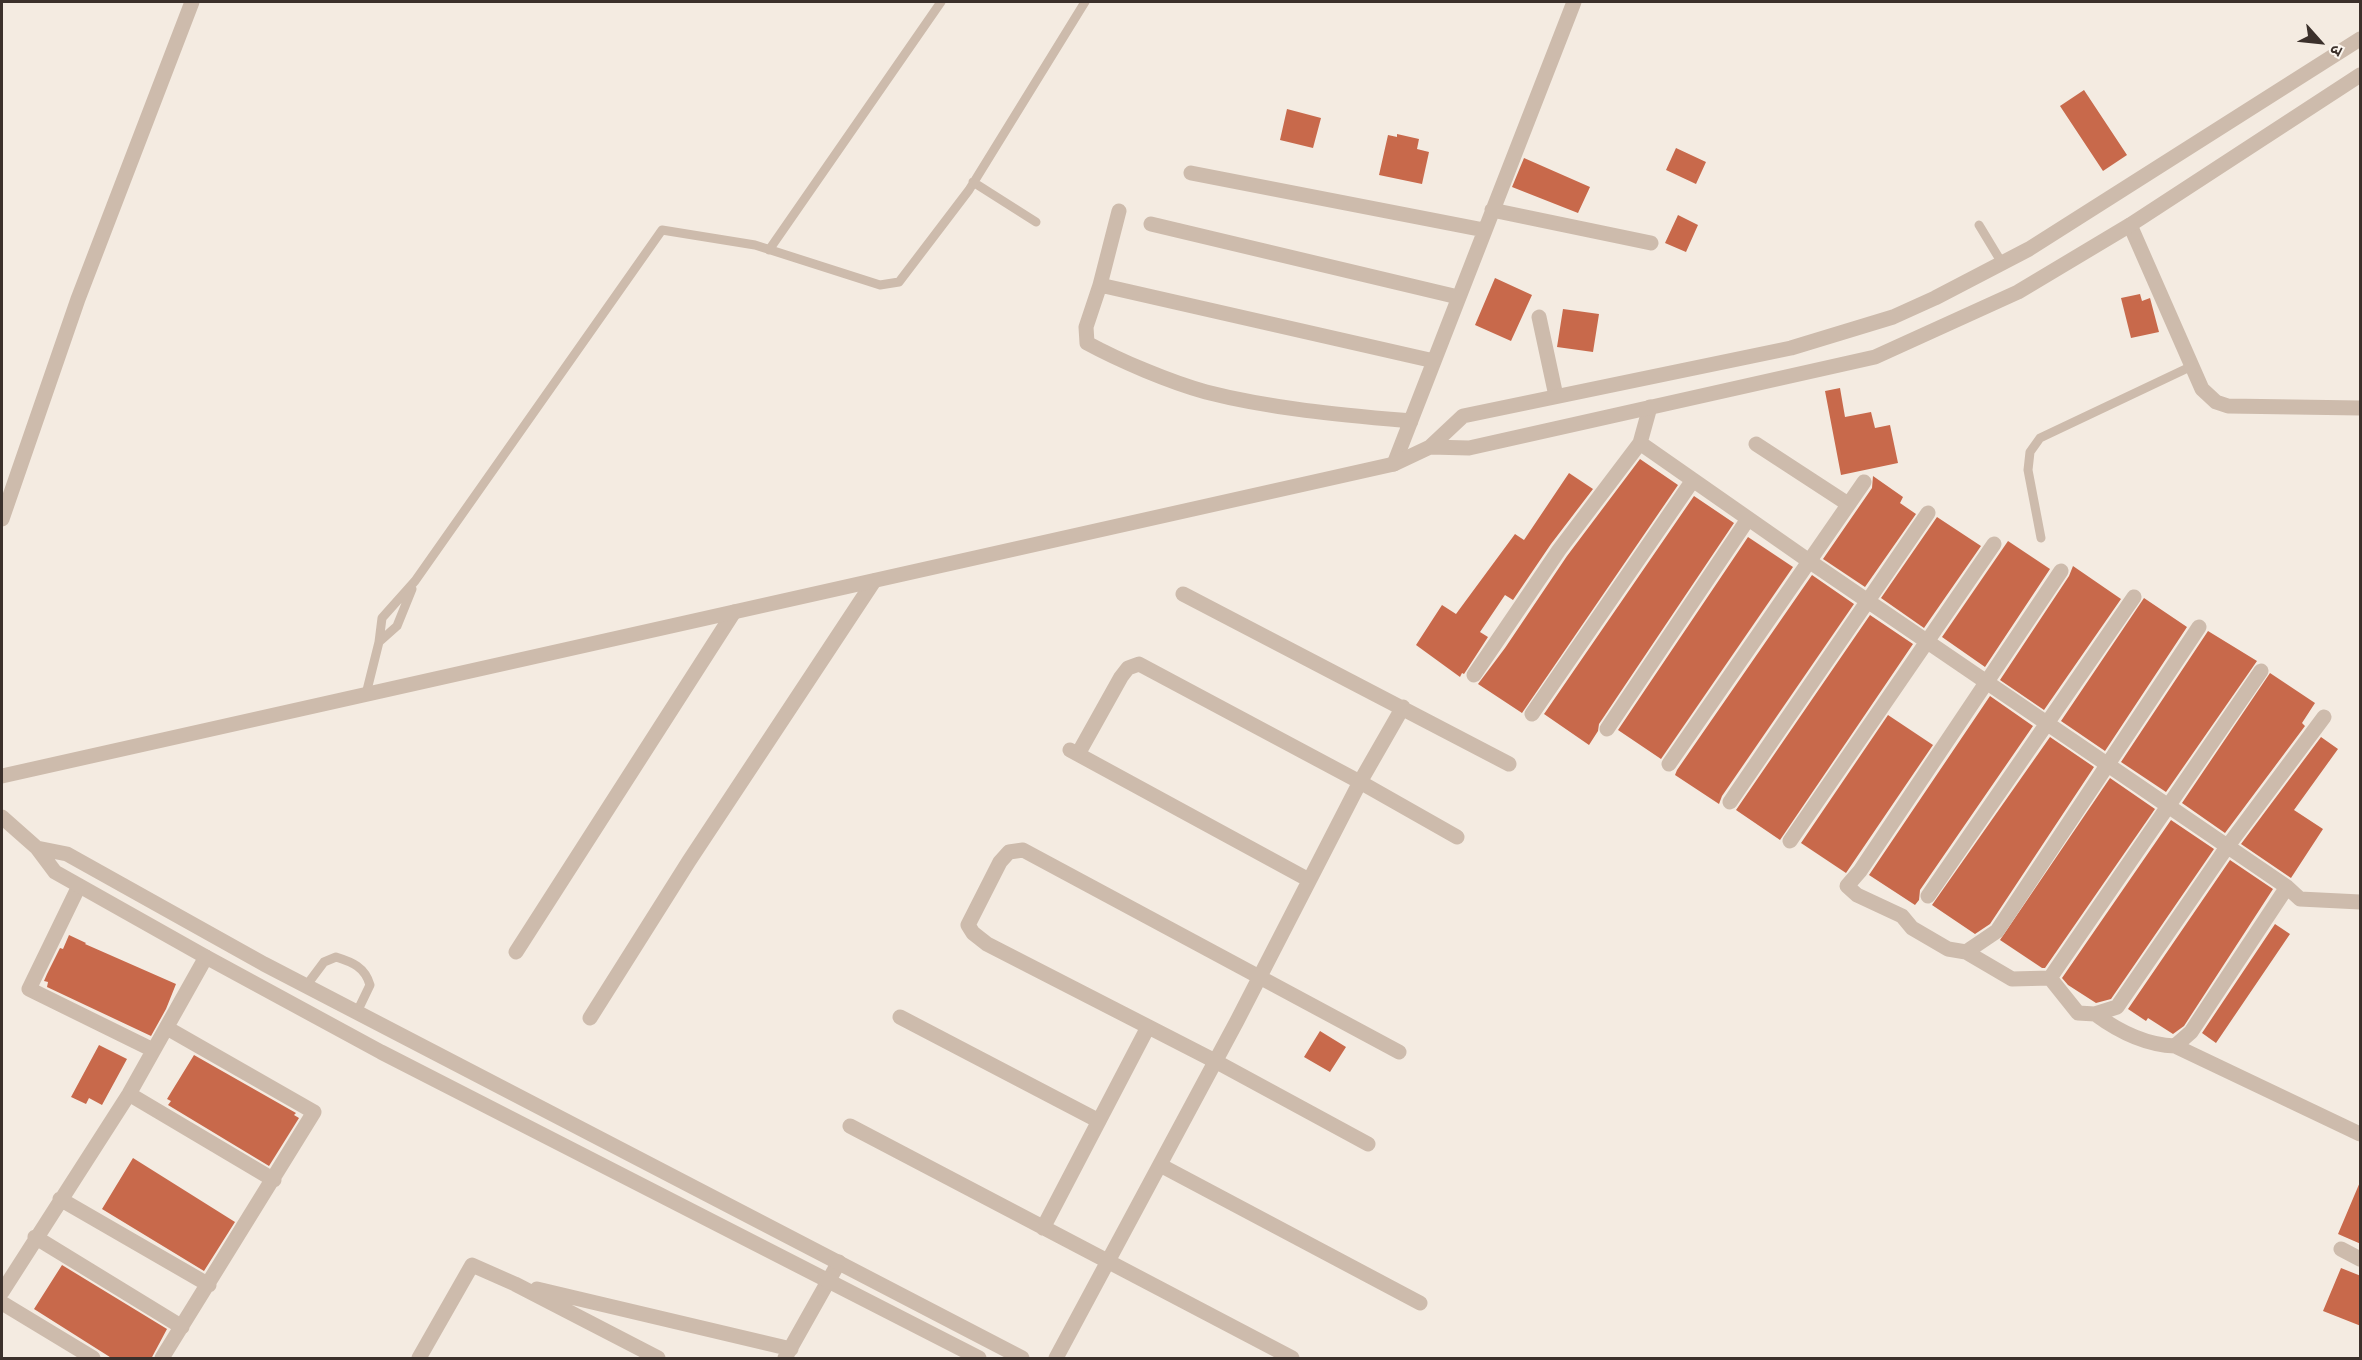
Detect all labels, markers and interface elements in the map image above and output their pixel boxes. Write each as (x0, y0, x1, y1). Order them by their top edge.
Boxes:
north arrow (2290, 12, 2350, 72)
text: उ (2326, 42, 2347, 59)

